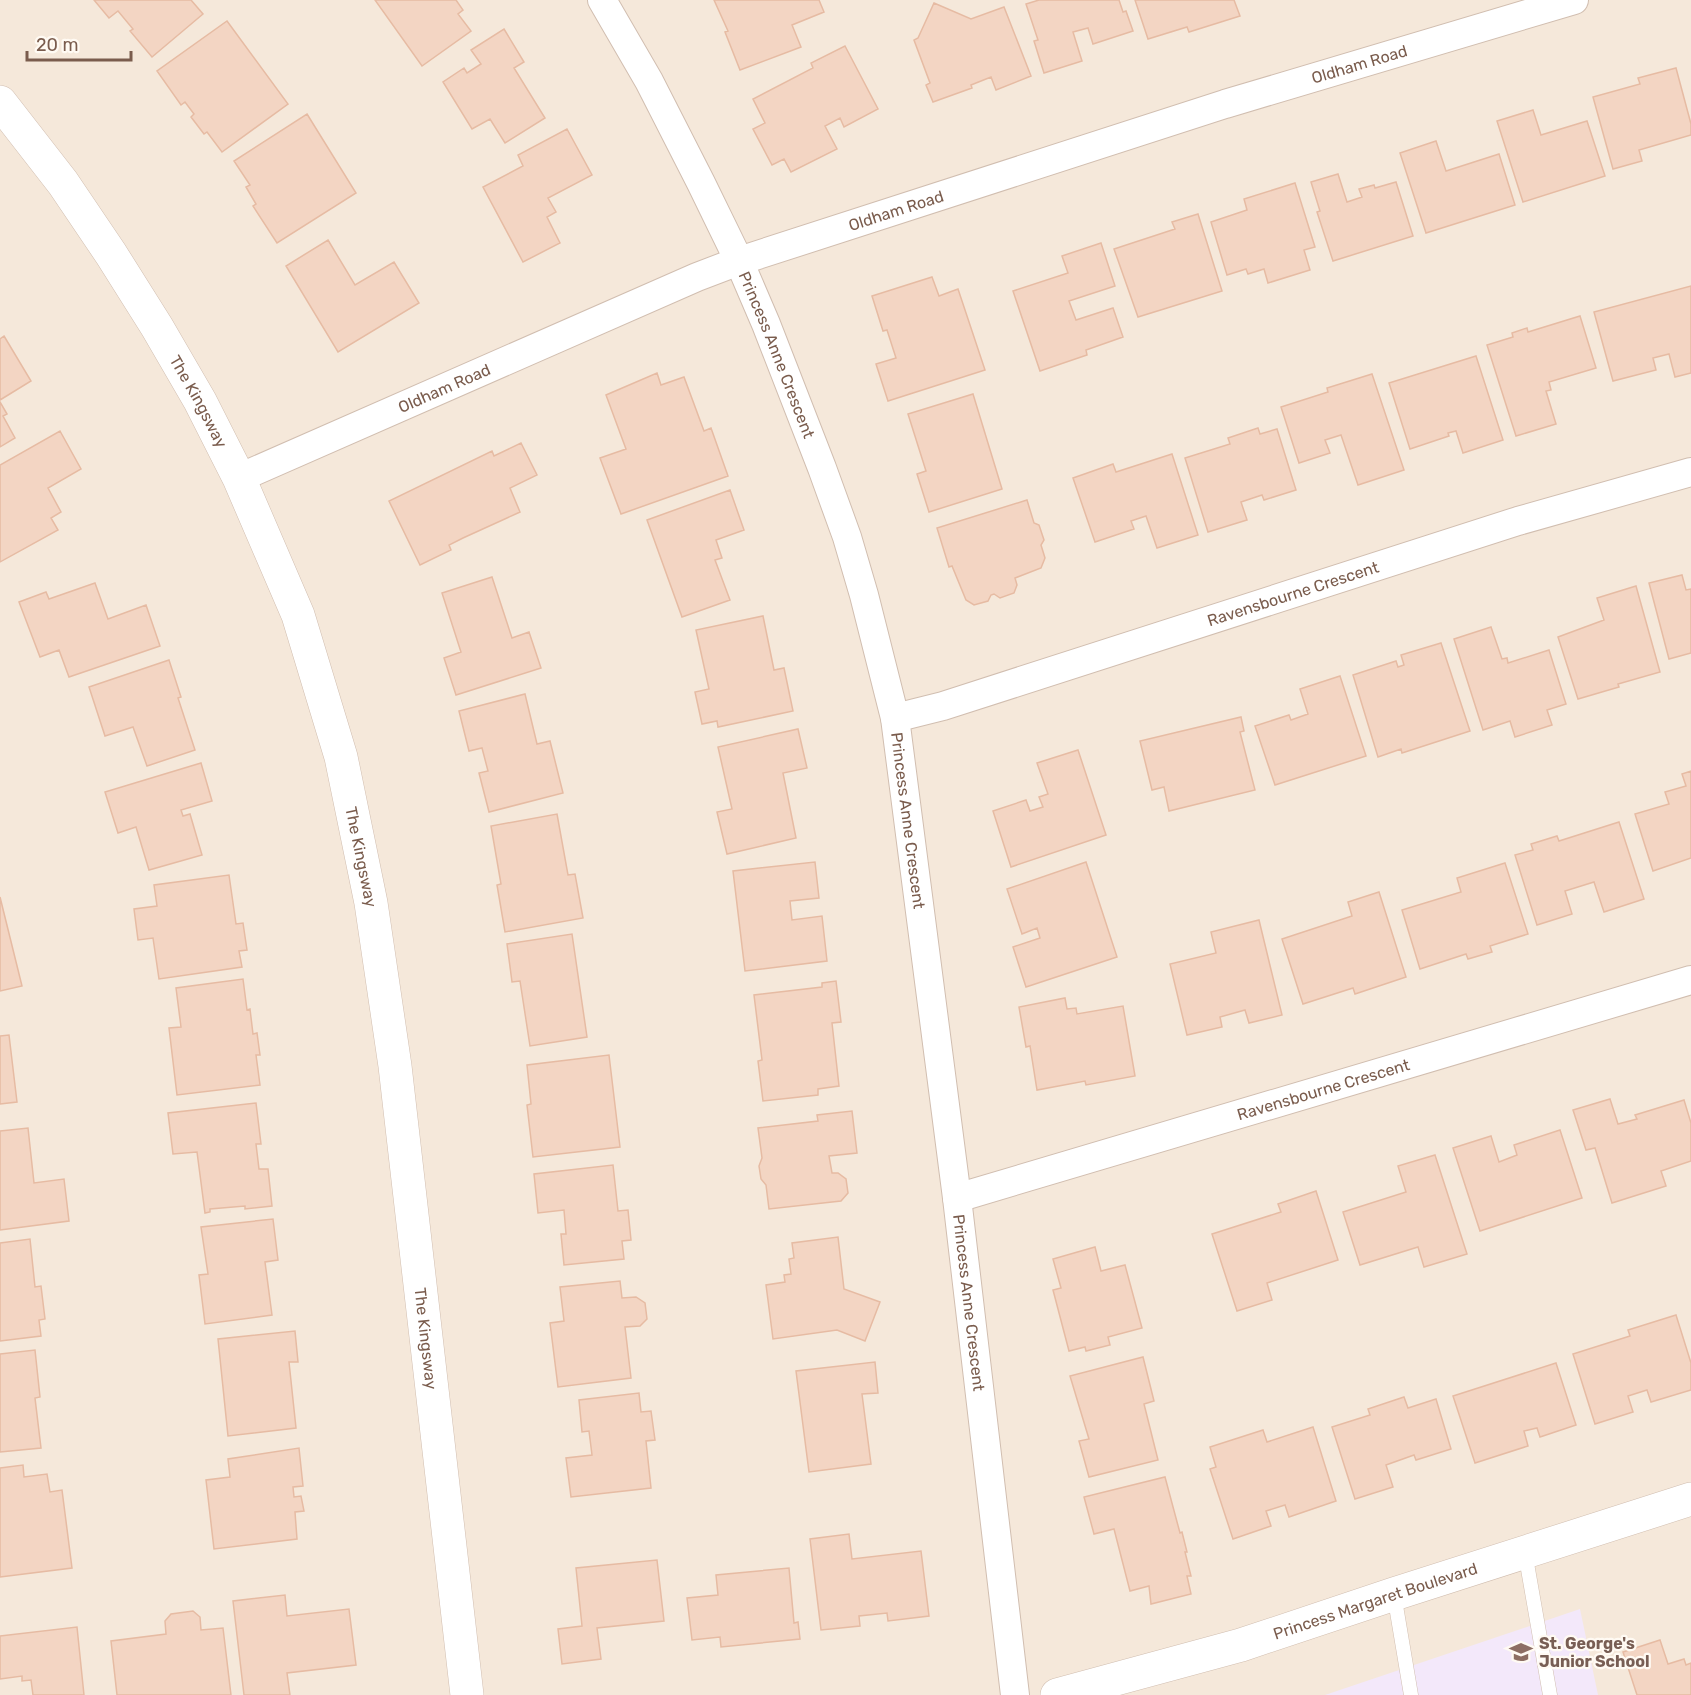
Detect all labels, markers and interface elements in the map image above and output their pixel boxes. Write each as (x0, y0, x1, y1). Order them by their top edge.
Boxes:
scale bar (27, 24, 130, 62)
text: 20 m (36, 34, 78, 56)
street label: Oldham Road (1309, 41, 1409, 87)
street label: Oldham Road (846, 186, 946, 235)
street label: Princess Anne Crescent (735, 268, 819, 441)
street label: The Kingsway (166, 352, 232, 451)
street label: Oldham Road (395, 359, 493, 417)
street label: Ravensbourne Crescent (1205, 557, 1381, 630)
street label: Princess Anne Crescent (887, 731, 929, 910)
street label: The Kingsway (342, 805, 381, 909)
street label: Ravensbourne Crescent (1235, 1055, 1412, 1124)
street label: Princess Anne Crescent (949, 1213, 989, 1392)
street label: The Kingsway (411, 1286, 441, 1390)
street label: Princess Margaret Boulevard (1271, 1558, 1480, 1643)
place label: St. George's Junior School (1539, 1634, 1650, 1671)
school or university icon: St. George's Junior School (1508, 1639, 1534, 1665)

